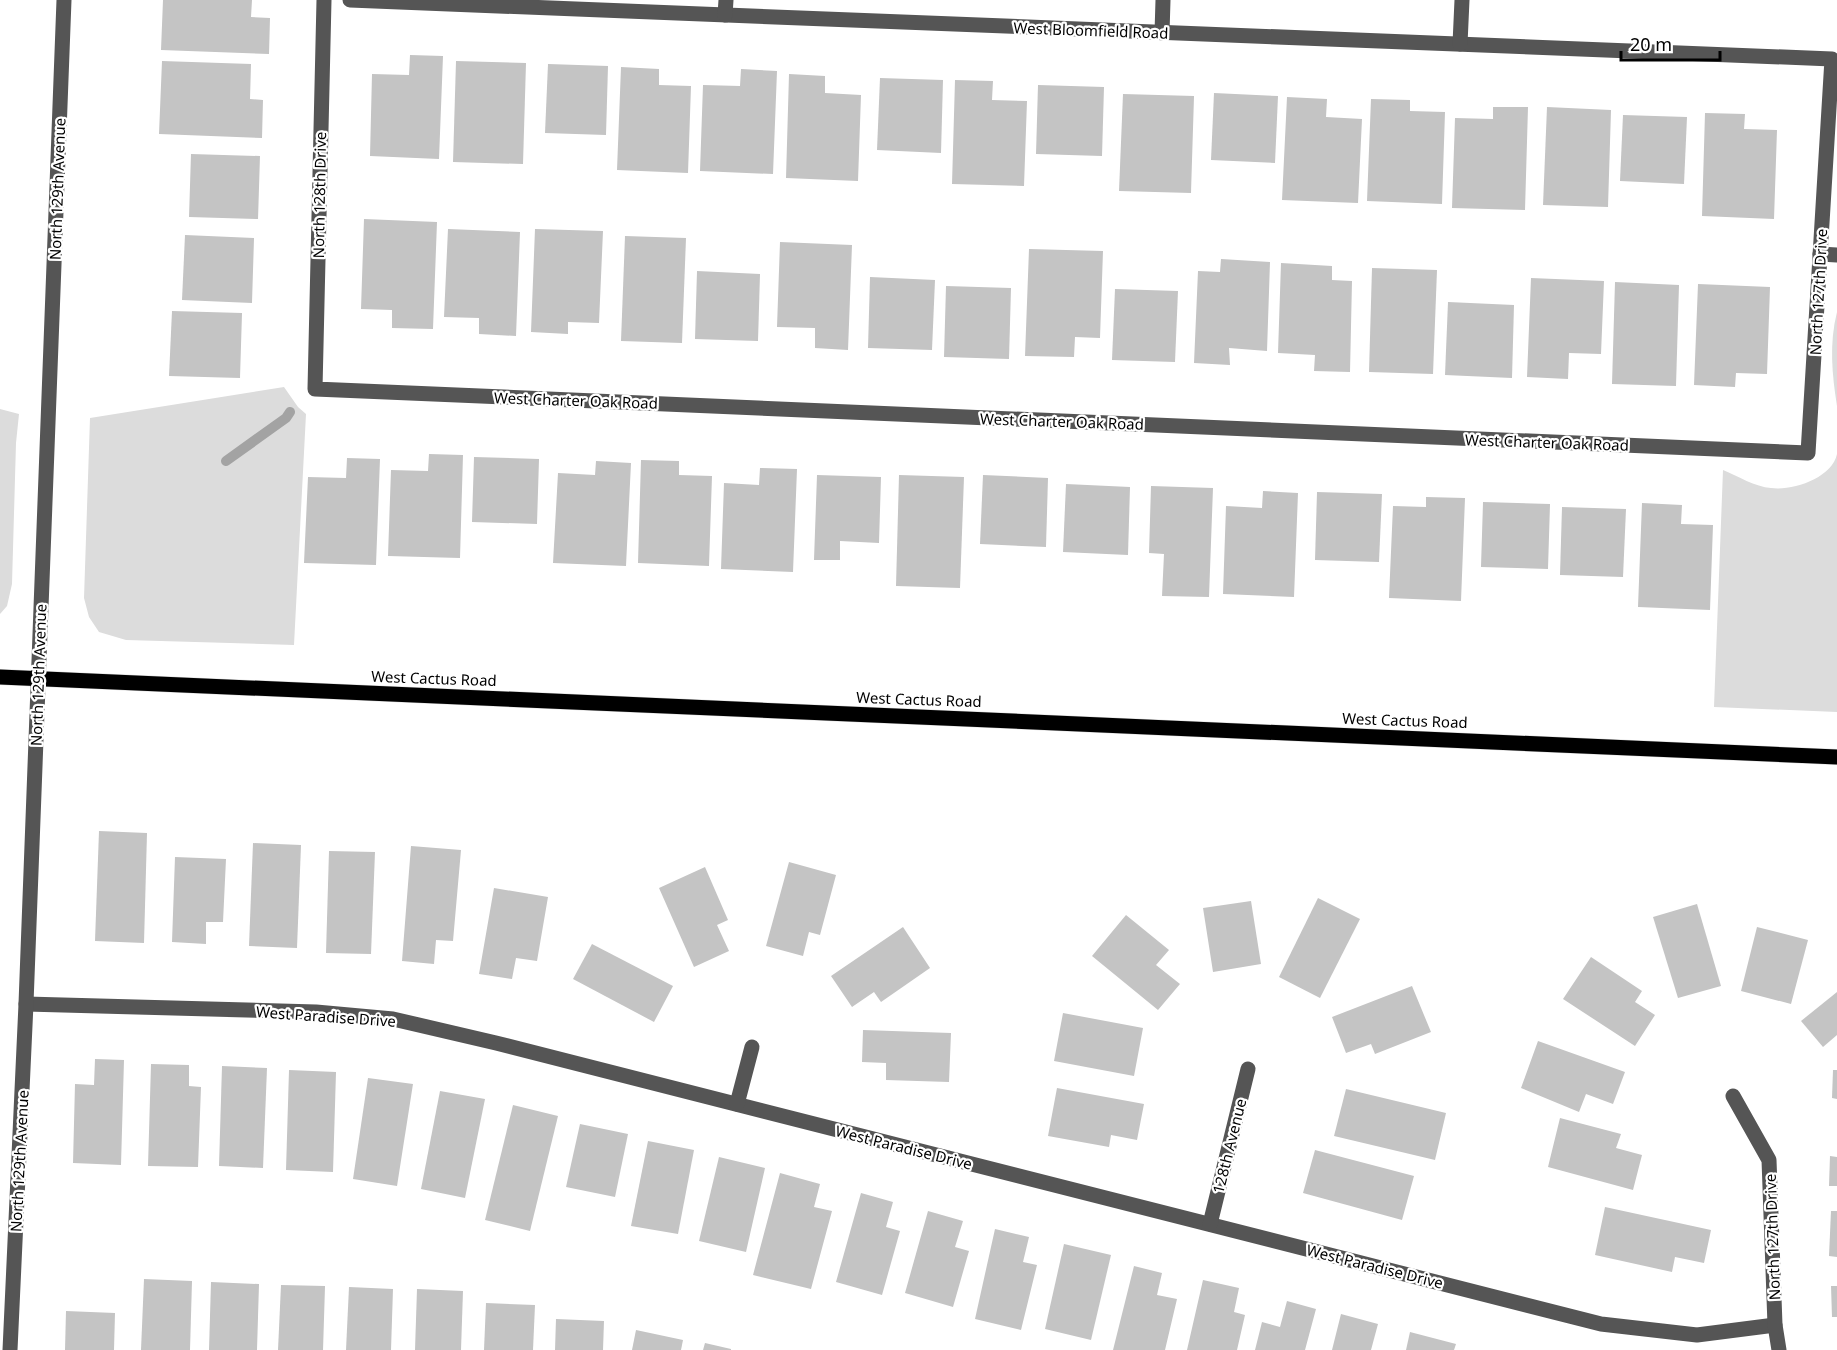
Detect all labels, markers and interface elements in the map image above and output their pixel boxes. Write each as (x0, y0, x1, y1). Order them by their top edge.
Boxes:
street label: West Bloomfield Road (1013, 17, 1169, 43)
scale bar (1621, 24, 1720, 62)
text: 20 m (1630, 32, 1672, 56)
street label: North 129th Avenue (45, 118, 69, 260)
street label: North 128th Drive (308, 131, 330, 259)
street label: North 127th Drive (1805, 228, 1831, 356)
street label: West Charter Oak Road (494, 387, 658, 413)
street label: West Charter Oak Road (980, 408, 1144, 434)
street label: West Charter Oak Road (1465, 429, 1629, 455)
street label: North 129th Avenue (26, 604, 50, 746)
street label: West Cactus Road (371, 666, 497, 690)
street label: West Cactus Road (856, 687, 982, 711)
street label: West Cactus Road (1342, 708, 1468, 732)
street label: West Paradise Drive (255, 1001, 397, 1031)
street label: North 129th Avenue (5, 1089, 33, 1233)
street label: 128th Avenue (1208, 1097, 1250, 1195)
street label: West Paradise Drive (834, 1120, 974, 1174)
street label: North 127th Drive (1760, 1173, 1784, 1301)
street label: West Paradise Drive (1305, 1239, 1445, 1293)

